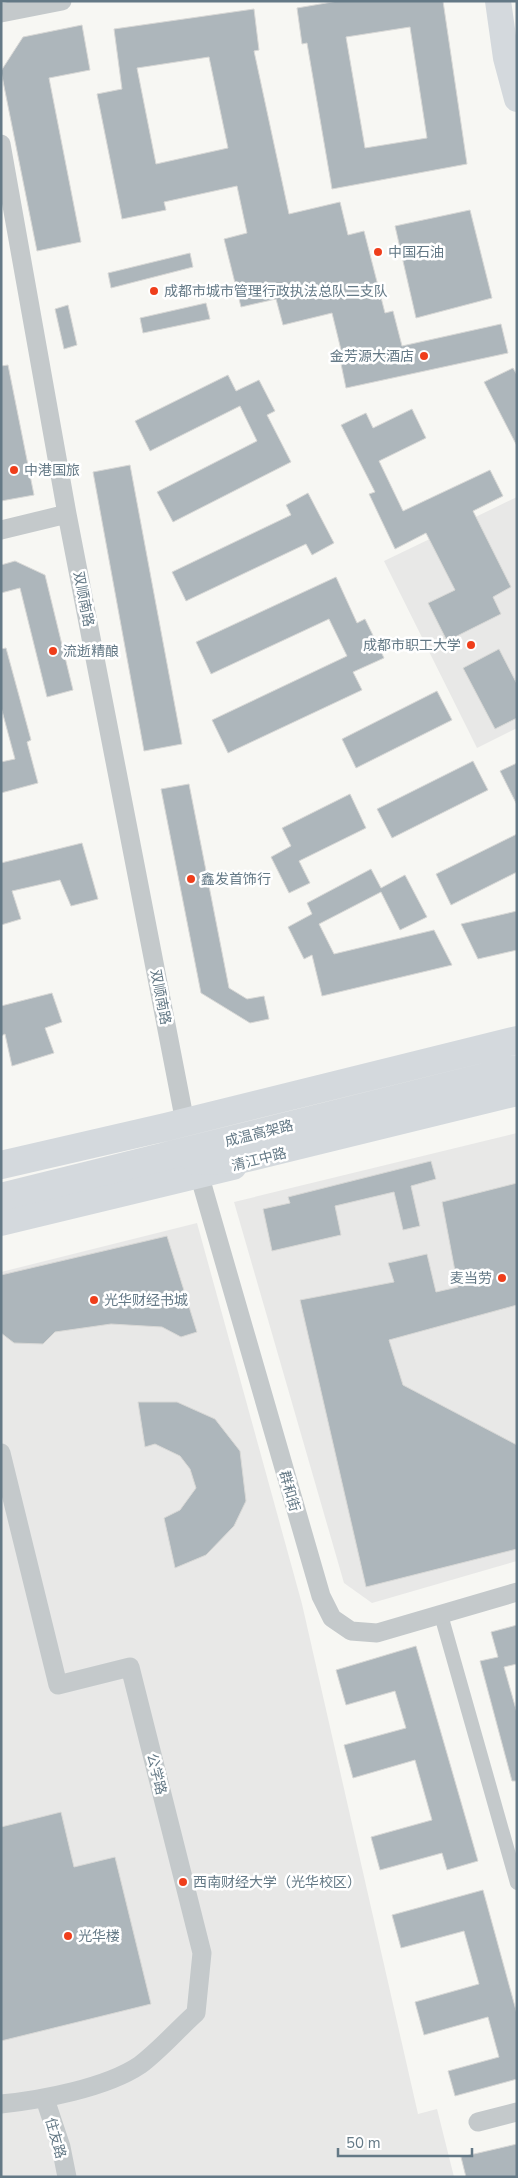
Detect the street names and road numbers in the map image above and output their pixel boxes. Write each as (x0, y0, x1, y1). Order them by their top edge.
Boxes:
street label: 双顺南路 (69, 570, 98, 628)
street label: 双顺南路 (146, 968, 175, 1026)
street label: 成温高架路 (223, 1116, 295, 1151)
street label: 清江中路 (230, 1143, 289, 1175)
street label: 群和街 (275, 1468, 304, 1514)
street label: 公学路 (142, 1751, 171, 1797)
street label: 住友路 (41, 2115, 70, 2161)

